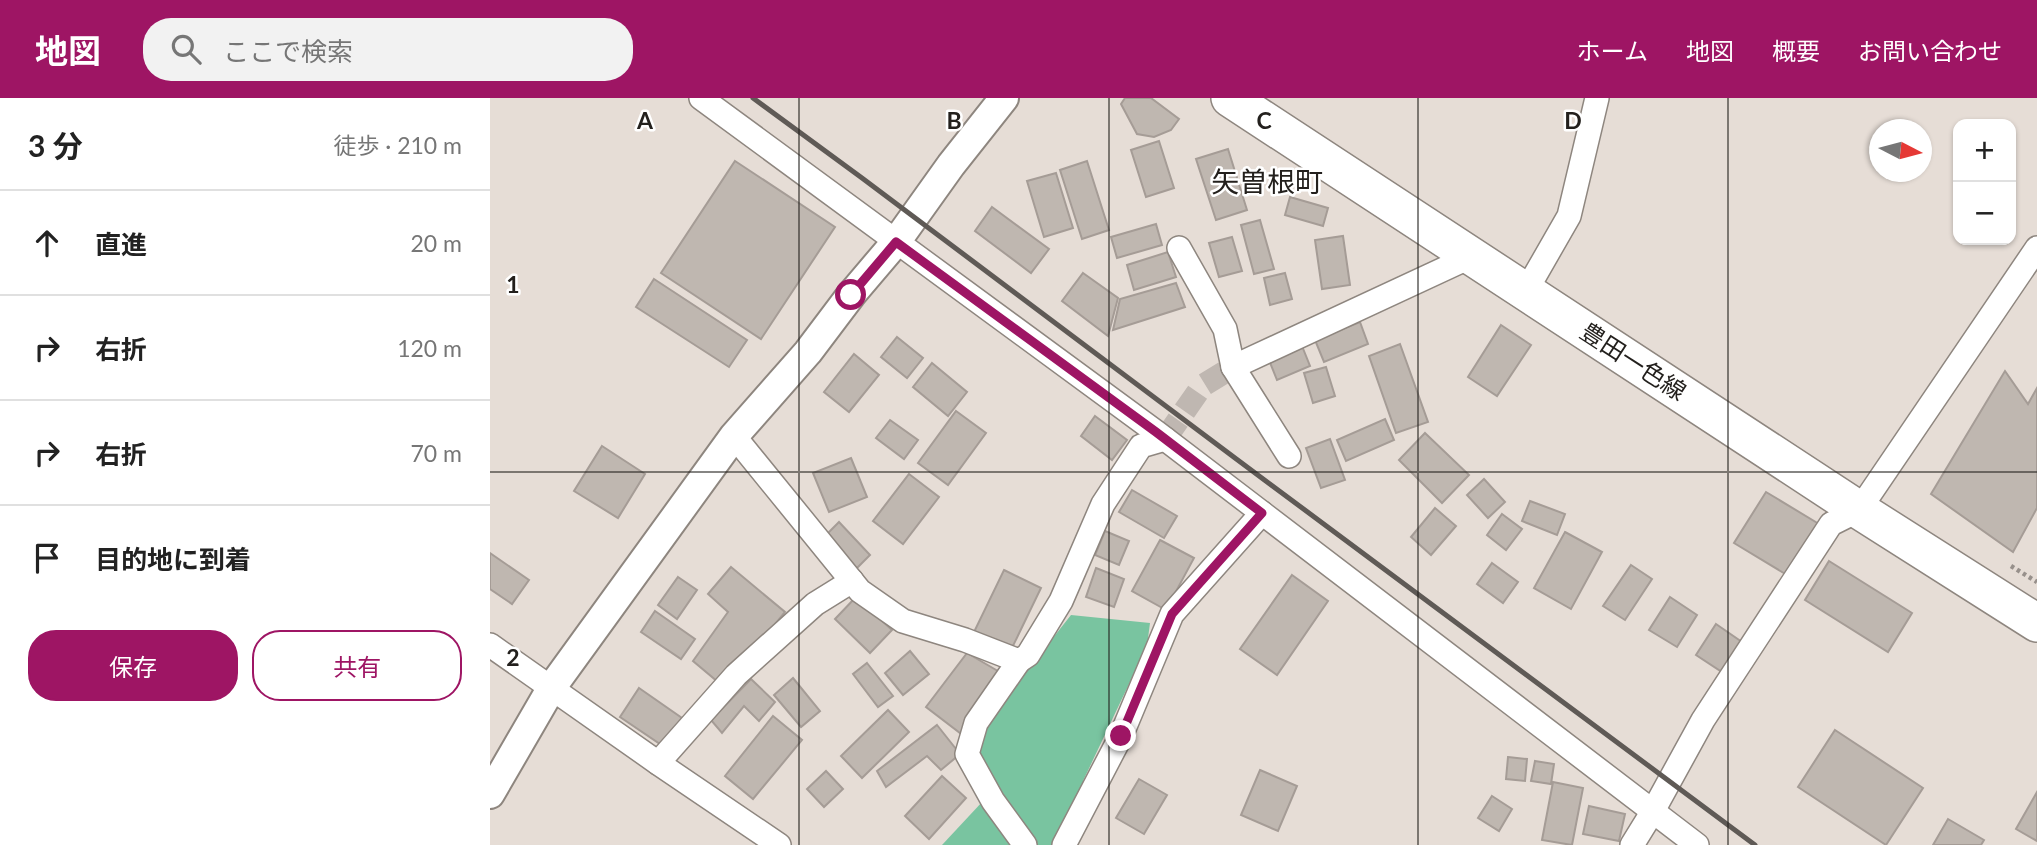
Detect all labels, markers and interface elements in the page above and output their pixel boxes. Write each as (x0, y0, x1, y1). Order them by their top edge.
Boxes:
search box (143, 18, 633, 81)
text: 地図 (35, 30, 101, 70)
icon: search (167, 30, 205, 68)
text: ここで検索 (223, 35, 353, 67)
text: ホーム (1577, 36, 1648, 65)
text: 地図 (1686, 36, 1734, 65)
text: 概要 (1772, 36, 1820, 65)
text: お問い合わせ (1858, 36, 2002, 65)
text: A (636, 106, 654, 134)
text: B (946, 106, 962, 134)
text: C (1256, 106, 1272, 134)
text: D (1564, 106, 1582, 134)
north arrow (1869, 119, 1932, 182)
map controls (1953, 119, 2016, 245)
button: + (1953, 119, 2016, 182)
text: 3 分 (28, 127, 83, 163)
text: 徒歩 · 210 m (333, 131, 462, 159)
district label: 矢曽根町 (1211, 164, 1323, 198)
button: − (1953, 182, 2016, 245)
icon: ahead (28, 224, 66, 262)
text: 直進 (95, 228, 147, 260)
text: 20 m (411, 229, 462, 257)
text: 1 (506, 270, 520, 298)
route start (835, 279, 866, 310)
street label: 豊田一色線 (1576, 316, 1692, 406)
icon: right (28, 329, 66, 367)
text: 右折 (95, 333, 147, 365)
text: 120 m (397, 334, 462, 362)
icon: right (28, 434, 66, 472)
text: 右折 (95, 438, 147, 470)
text: 70 m (411, 439, 462, 467)
icon: arrive (28, 539, 66, 577)
text: 目的地に到着 (95, 543, 251, 575)
button: 保存 (28, 630, 238, 701)
button: 共有 (252, 630, 462, 701)
text: 2 (506, 643, 520, 671)
route end (1105, 720, 1136, 751)

